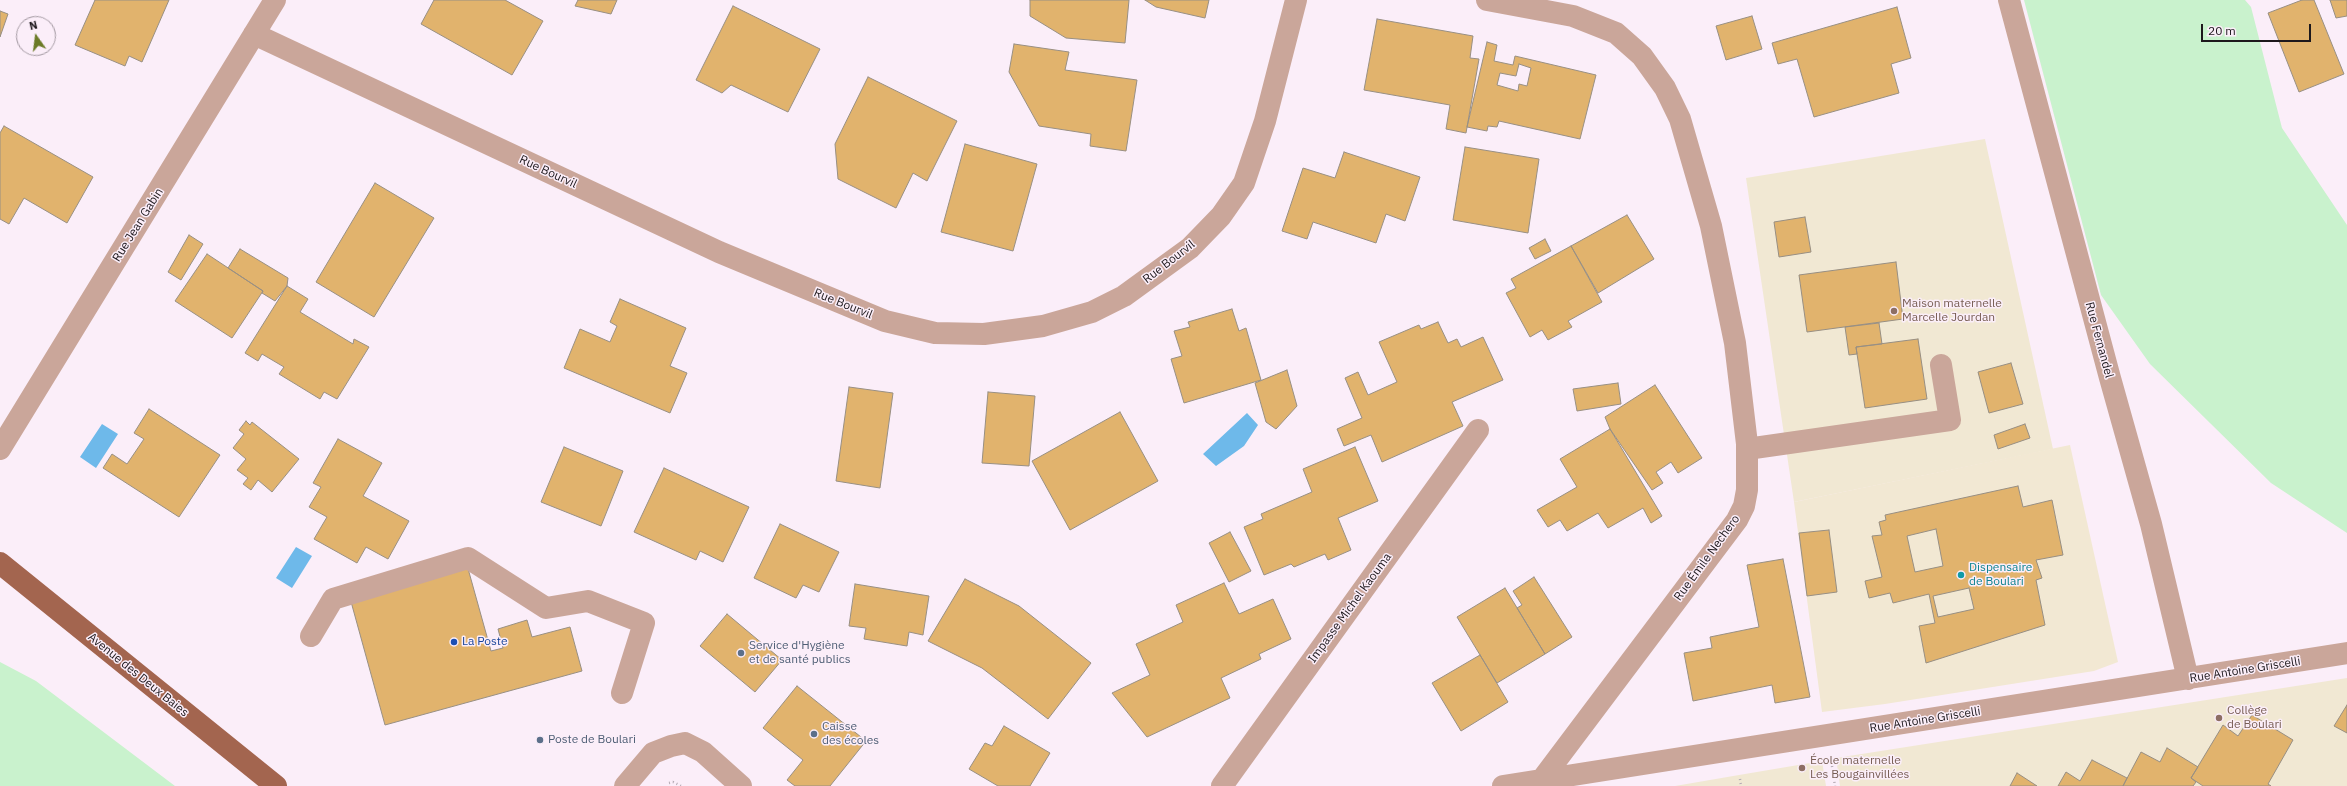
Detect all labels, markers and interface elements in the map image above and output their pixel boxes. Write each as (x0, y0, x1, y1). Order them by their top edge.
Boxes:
north arrow (16, 16, 56, 56)
scale bar (2203, 16, 2313, 42)
text: N (28, 18, 39, 33)
text: 20 m (2208, 23, 2236, 38)
street label: Rue Bourvil (517, 152, 579, 192)
street label: Rue Jean Gabin (110, 185, 166, 265)
street label: Rue Bourvil (1140, 237, 1198, 287)
street label: Rue Bourvil (812, 286, 874, 322)
place label: Maison maternelle Marcelle Jourdan (1902, 297, 2002, 325)
street label: Rue Fernandel (2082, 300, 2116, 380)
marker: Maison maternelle Marcelle Jourdan (1889, 306, 1899, 316)
street label: Rue Émile Nechero (1671, 512, 1743, 604)
street label: Impasse Michel Kaouma (1305, 550, 1395, 666)
place label: Dispensaire de Boulari (1969, 561, 2032, 589)
marker: Dispensaire de Boulari (1956, 570, 1966, 580)
street label: Avenue des Deux Baies (85, 630, 191, 720)
place label: La Poste (462, 635, 508, 649)
marker: La Poste (449, 637, 459, 647)
place label: Service d'Hygiène et de santé publics (749, 639, 851, 667)
marker: Service d'Hygiène et de santé publics (736, 648, 746, 658)
street label: Rue Antoine Griscelli (2188, 654, 2302, 686)
street label: Rue Antoine Griscelli (1868, 704, 1982, 736)
place label: Collège de Boulari (2227, 704, 2282, 732)
marker: Collège de Boulari (2214, 713, 2224, 723)
place label: Caisse des écoles (822, 720, 879, 748)
marker: Caisse des écoles (809, 729, 819, 739)
place label: Poste de Boulari (548, 733, 636, 747)
marker: Poste de Boulari (535, 735, 545, 745)
place label: École maternelle Les Bougainvillées (1810, 754, 1909, 782)
marker: École maternelle Les Bougainvillées (1797, 763, 1807, 773)

